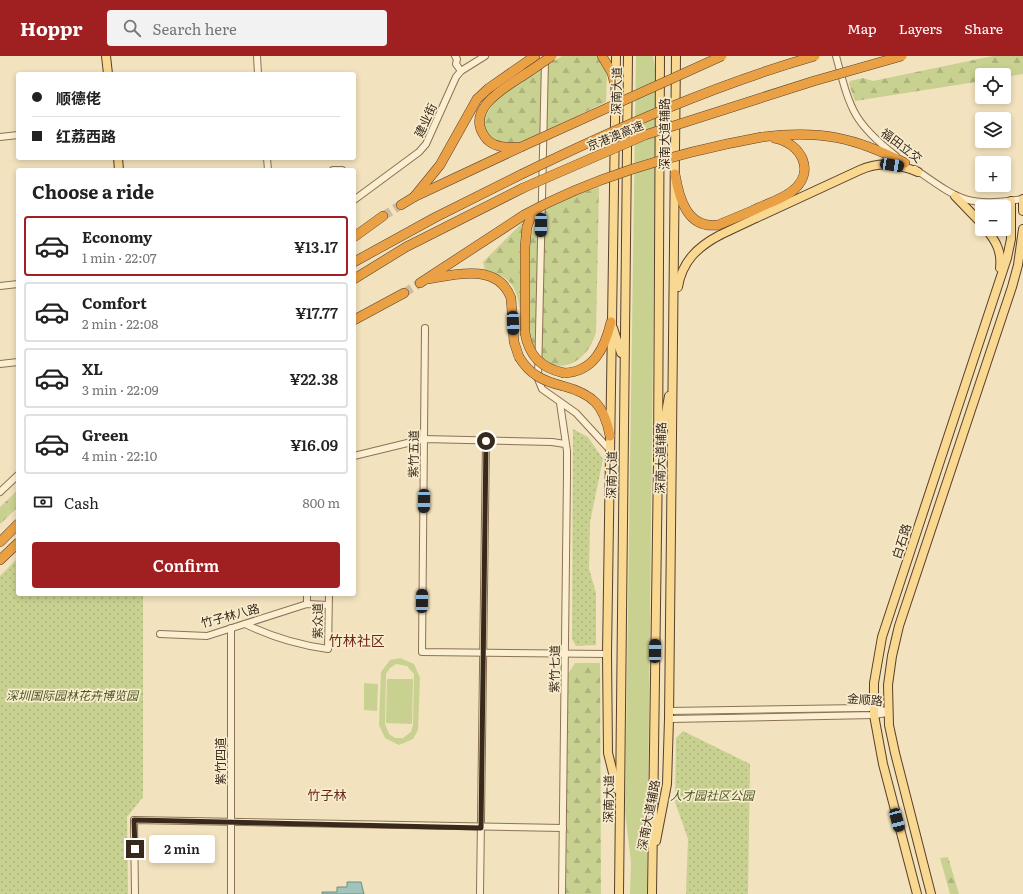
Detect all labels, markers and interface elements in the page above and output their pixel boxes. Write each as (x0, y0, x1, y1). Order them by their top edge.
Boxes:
search box (107, 10, 387, 46)
text: Hoppr (20, 14, 83, 42)
icon: search (121, 17, 143, 39)
text: Search here (153, 17, 237, 40)
text: Map (847, 18, 877, 38)
text: Layers (899, 18, 942, 38)
text: Share (964, 18, 1003, 38)
street label: 深南大道 (607, 67, 625, 115)
map controls (975, 68, 1011, 236)
button: locate (975, 68, 1011, 104)
text: 顺德佬 (56, 86, 101, 109)
street label: 深南大道辅路 (655, 98, 673, 170)
street label: 建业街 (409, 100, 441, 140)
button: layers (975, 112, 1011, 148)
street label: 京港澳高速 (584, 115, 646, 155)
street label: 福田立交 (877, 123, 927, 167)
text: 红荔西路 (56, 124, 116, 147)
button: + (975, 156, 1011, 192)
car (879, 157, 905, 173)
text: Choose a ride (32, 178, 154, 205)
button: − (975, 200, 1011, 236)
car (535, 213, 547, 237)
text: Economy (82, 225, 152, 248)
icon: car (34, 228, 70, 264)
text: ¥13.17 (294, 235, 338, 258)
text: 1 min · 22:07 (82, 248, 157, 267)
text: Comfort (82, 291, 147, 314)
icon: car (34, 294, 70, 330)
text: ¥17.77 (295, 301, 338, 324)
car (507, 311, 519, 335)
text: 2 min · 22:08 (82, 314, 158, 333)
text: XL (82, 357, 103, 380)
icon: car (34, 360, 70, 396)
text: ¥22.38 (290, 367, 338, 390)
text: 3 min · 22:09 (82, 380, 159, 399)
street label: 深南大道辅路 (650, 422, 670, 494)
text: Green (82, 423, 129, 446)
icon: car (34, 426, 70, 462)
street label: 紫竹五道 (404, 430, 422, 478)
route start (477, 432, 495, 450)
text: ¥16.09 (290, 433, 338, 456)
text: 4 min · 22:10 (82, 446, 157, 465)
street label: 深南大道 (602, 451, 620, 499)
car (418, 489, 430, 513)
icon: cash (32, 491, 54, 513)
text: Cash (64, 491, 99, 514)
text: 800 m (303, 493, 340, 512)
street label: 白石路 (887, 521, 915, 561)
button: Confirm (32, 542, 340, 588)
car (416, 589, 428, 613)
street label: 竹子林八路 (199, 599, 261, 631)
street label: 紫众道 (308, 603, 326, 639)
district label: 竹林社区 (329, 630, 385, 650)
car (649, 639, 661, 663)
street label: 紫竹七道 (545, 645, 563, 693)
park label: 深圳国际园林花卉博览园 (6, 686, 140, 704)
street label: 金顺路 (846, 688, 884, 710)
street label: 紫竹四道 (211, 737, 229, 785)
street label: 深南大道 (599, 775, 617, 823)
street label: 深南大道辅路 (632, 778, 664, 852)
district label: 竹子林 (307, 785, 347, 804)
park label: 人才园社区公园 (670, 786, 756, 804)
car (888, 807, 906, 833)
callout: 2 min (149, 835, 215, 863)
text: 2 min (164, 839, 200, 858)
route end (126, 840, 144, 858)

